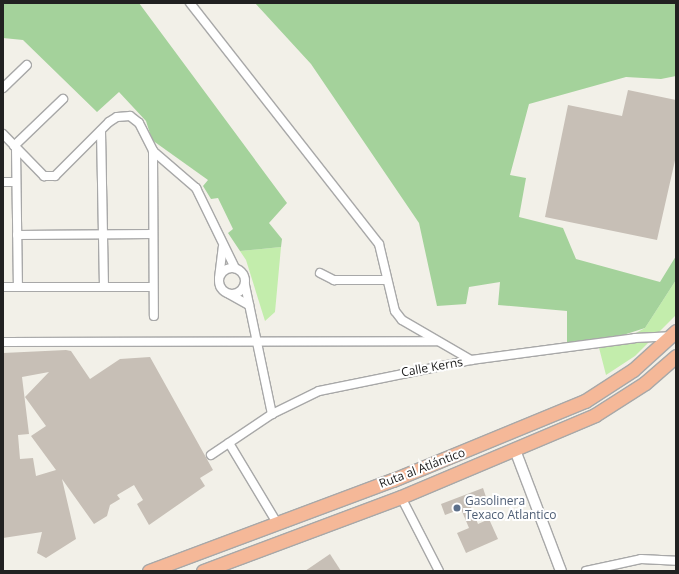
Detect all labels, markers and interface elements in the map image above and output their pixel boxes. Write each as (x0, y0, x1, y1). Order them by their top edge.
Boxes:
street label: Calle Kerns (400, 355, 464, 379)
street label: Ruta al Atlántico (377, 445, 467, 491)
place label: Gasolinera Texaco Atlantico (465, 494, 557, 522)
marker: Gasolinera Texaco Atlantico (452, 503, 462, 513)

